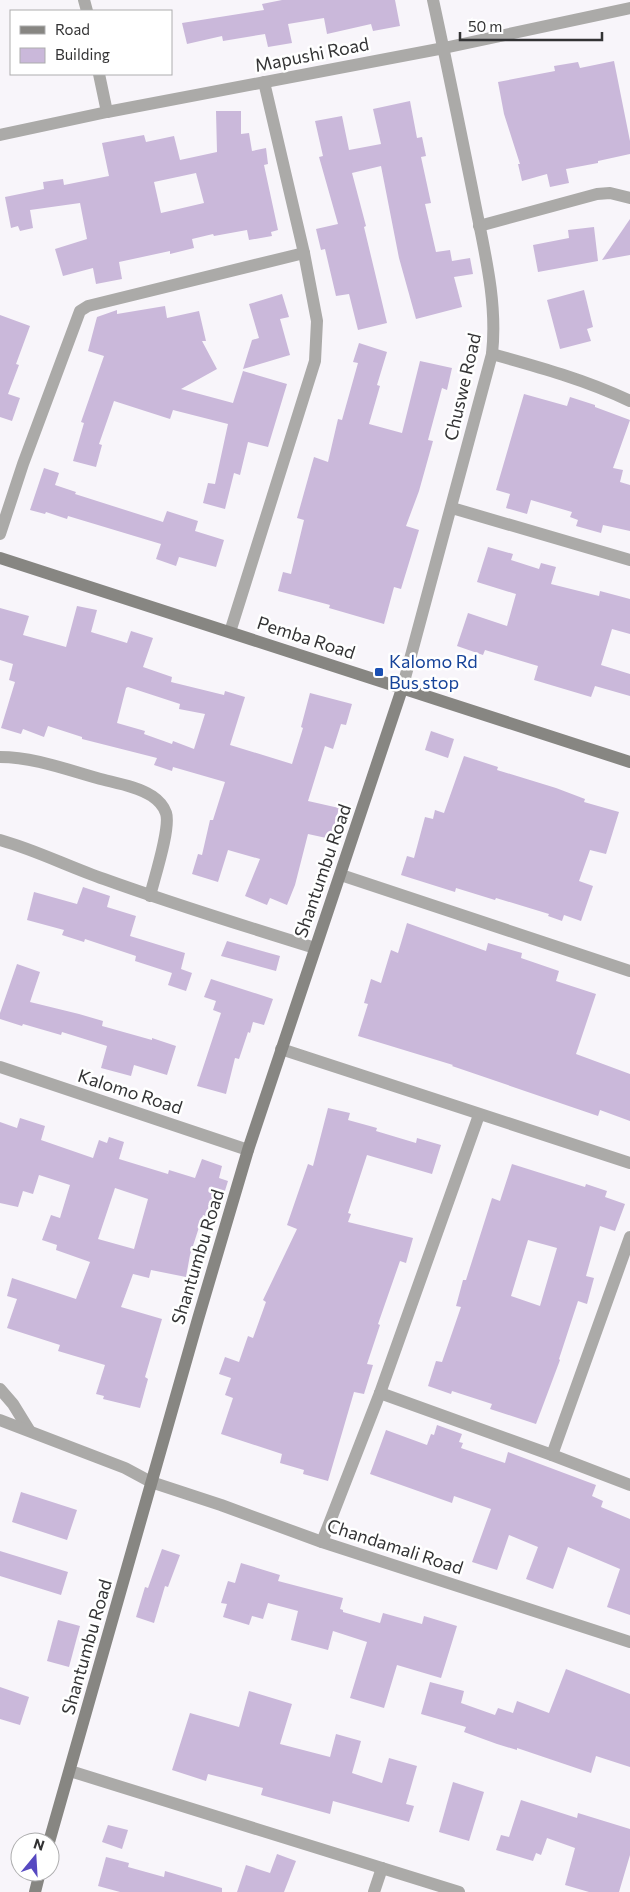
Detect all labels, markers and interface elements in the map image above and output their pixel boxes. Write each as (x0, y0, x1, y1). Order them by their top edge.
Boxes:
legend (10, 10, 172, 75)
scale bar (460, 10, 602, 42)
text: 50 m (468, 17, 502, 35)
text: Road (55, 20, 90, 38)
street label: Mapushi Road (253, 32, 371, 76)
text: Building (55, 45, 110, 63)
street label: Chuswe Road (439, 331, 485, 443)
street label: Pemba Road (255, 611, 358, 663)
place label: Kalomo Rd Bus stop (389, 650, 478, 693)
marker: Kalomo Rd Bus stop (373, 666, 385, 678)
street label: Shantumbu Road (289, 801, 355, 940)
street label: Kalomo Road (75, 1064, 185, 1118)
street label: Shantumbu Road (166, 1187, 228, 1327)
street label: Chandamali Road (324, 1514, 466, 1578)
street label: Shantumbu Road (56, 1576, 116, 1717)
north arrow (10, 1832, 60, 1882)
text: N (32, 1834, 47, 1854)

